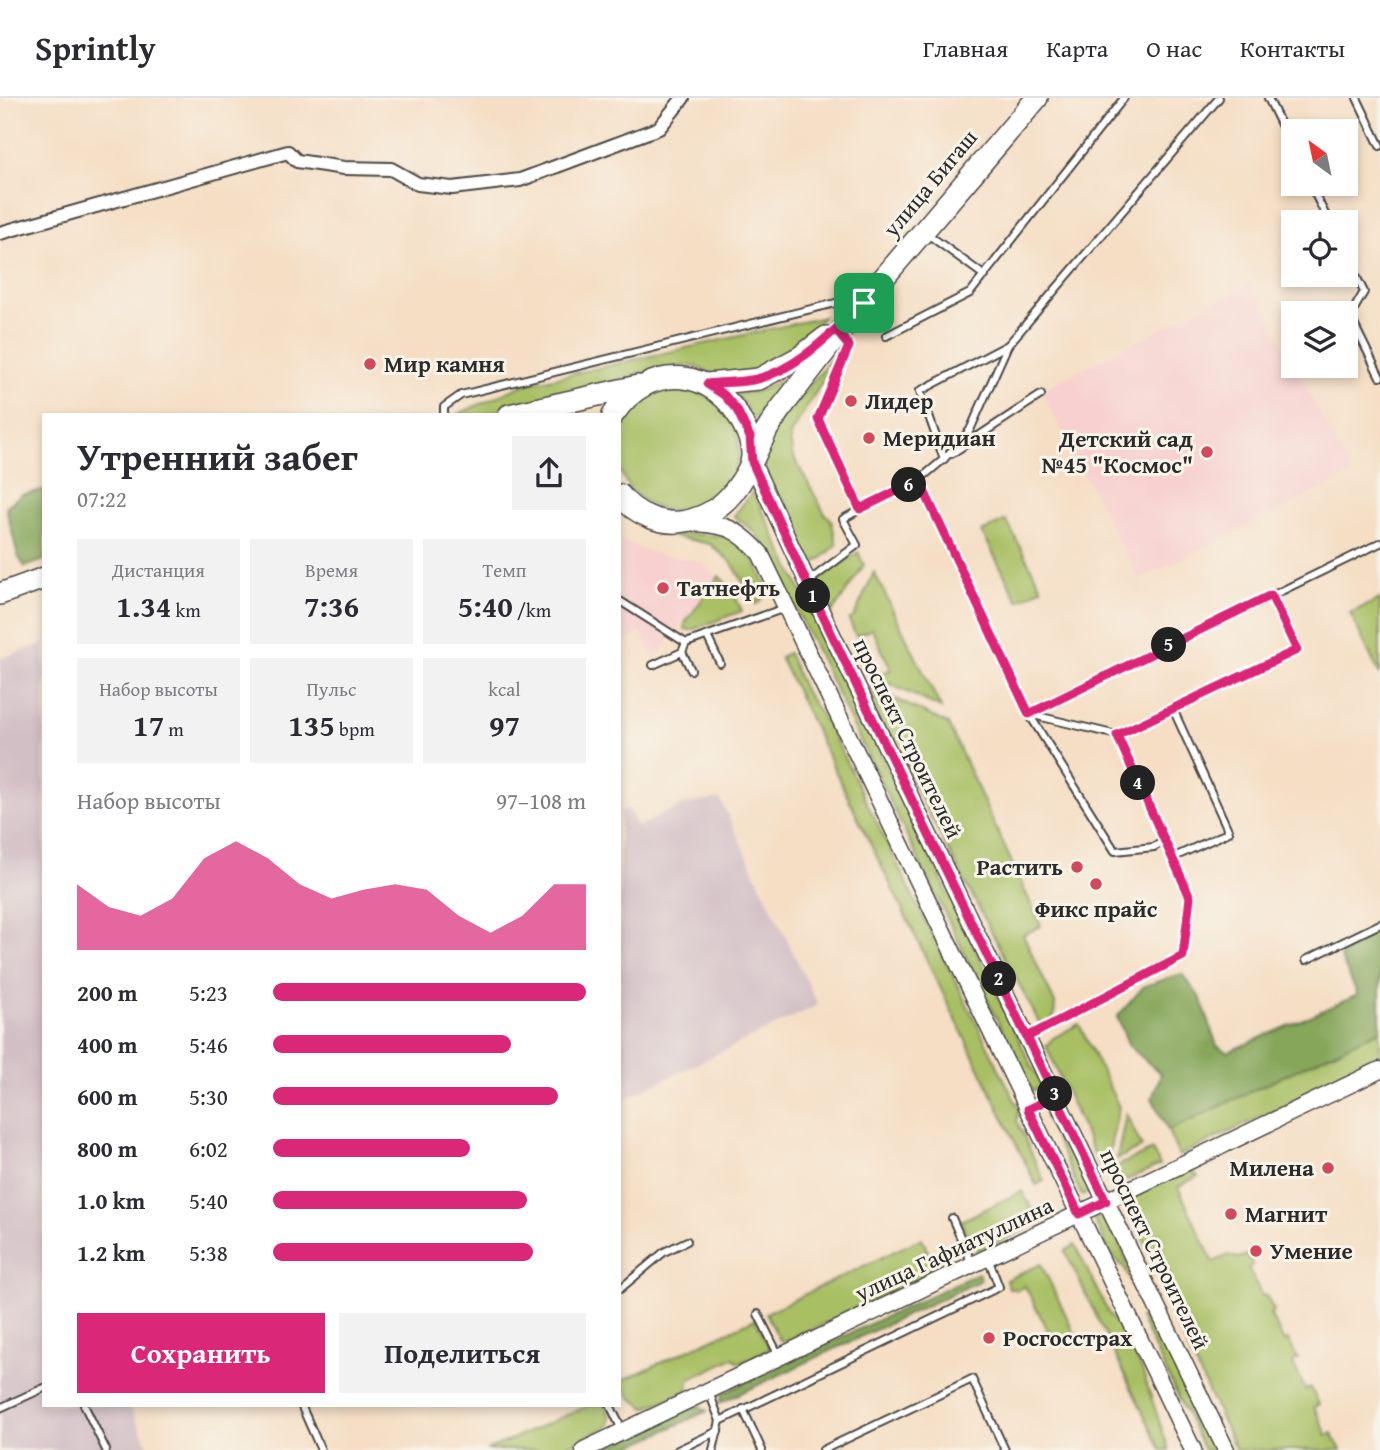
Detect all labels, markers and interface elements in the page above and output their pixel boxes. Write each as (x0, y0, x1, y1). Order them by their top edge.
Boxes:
text: Sprintly (35, 24, 156, 72)
text: Главная (923, 31, 1008, 66)
text: Карта (1046, 31, 1108, 66)
text: О нас (1146, 31, 1202, 66)
text: Контакты (1240, 31, 1345, 66)
north arrow (1281, 119, 1358, 196)
map controls (1281, 119, 1358, 378)
street label: улица Бигаш (874, 122, 985, 245)
button: locate (1281, 210, 1358, 287)
pin (834, 273, 894, 333)
icon: arrive (845, 284, 883, 322)
button: layers (1281, 301, 1358, 378)
place label: Мир камня (384, 347, 505, 380)
marker: Мир камня (362, 356, 378, 372)
place label: Лидер (865, 384, 933, 417)
marker: Лидер (843, 393, 859, 409)
place label: Меридиан (883, 421, 996, 454)
place label: Детский сад №45 "Космос" (1041, 422, 1193, 481)
text: Утренний забег (77, 428, 358, 484)
marker: Меридиан (861, 430, 877, 446)
button: share (512, 436, 586, 510)
marker: Детский сад №45 "Космос" (1199, 444, 1215, 460)
pin: 6 (892, 468, 926, 502)
text: 6 (904, 470, 913, 498)
text: 07:22 (77, 482, 127, 515)
text: Дистанция (112, 556, 205, 584)
text: Время (305, 556, 358, 584)
text: Темп (483, 556, 526, 584)
place label: Татнефть (677, 571, 780, 604)
pin: 1 (796, 578, 830, 614)
marker: Татнефть (655, 580, 671, 596)
text: 1 (808, 581, 817, 609)
text: 1.34 (116, 584, 171, 628)
text: 7:36 (304, 584, 359, 628)
text: 5:40 (458, 584, 513, 628)
text: km (171, 596, 201, 624)
text: /km (513, 596, 551, 624)
pin: 5 (1152, 628, 1186, 662)
text: 5 (1164, 630, 1173, 658)
street label: проспект Строителей (845, 632, 972, 844)
text: Набор высоты (99, 675, 218, 703)
text: Пульс (307, 675, 356, 703)
text: kcal (488, 675, 521, 703)
text: 17 (133, 703, 164, 747)
text: 135 (288, 703, 335, 747)
text: 97 (489, 703, 520, 747)
text: m (164, 715, 184, 743)
text: bpm (335, 715, 375, 743)
pin: 4 (1120, 766, 1156, 800)
text: 4 (1133, 768, 1142, 796)
text: Набор высоты (77, 784, 221, 817)
text: 97–108 m (496, 784, 586, 817)
place label: Растить (976, 850, 1063, 883)
marker: Растить (1069, 859, 1085, 875)
marker: Фикс прайс (1088, 876, 1104, 892)
place label: Фикс прайс (1035, 892, 1158, 925)
pin: 2 (982, 962, 1016, 996)
text: 2 (994, 964, 1003, 992)
text: 200 m (77, 976, 138, 1009)
text: 5:23 (189, 976, 228, 1009)
text: 400 m (77, 1028, 138, 1061)
text: 5:46 (189, 1028, 228, 1061)
pin: 3 (1038, 1076, 1072, 1112)
text: 3 (1050, 1079, 1059, 1107)
text: 600 m (77, 1080, 138, 1113)
text: 5:30 (189, 1080, 228, 1113)
text: 800 m (77, 1132, 138, 1165)
text: 6:02 (189, 1132, 228, 1165)
street label: проспект Строителей (1092, 1143, 1219, 1355)
place label: Милена (1230, 1151, 1314, 1184)
marker: Милена (1320, 1160, 1336, 1176)
text: 1.0 km (77, 1184, 145, 1217)
text: 5:40 (189, 1184, 228, 1217)
street label: улица Гафиатуллина (848, 1188, 1058, 1309)
place label: Магнит (1245, 1197, 1328, 1230)
marker: Магнит (1223, 1206, 1239, 1222)
place label: Умение (1270, 1234, 1353, 1267)
text: 1.2 km (77, 1236, 145, 1269)
text: 5:38 (189, 1236, 228, 1269)
marker: Умение (1248, 1243, 1264, 1259)
button: Сохранить (77, 1313, 325, 1393)
button: Поделиться (339, 1313, 586, 1393)
place label: Росгосстрах (1003, 1321, 1132, 1354)
marker: Росгосстрах (981, 1330, 997, 1346)

